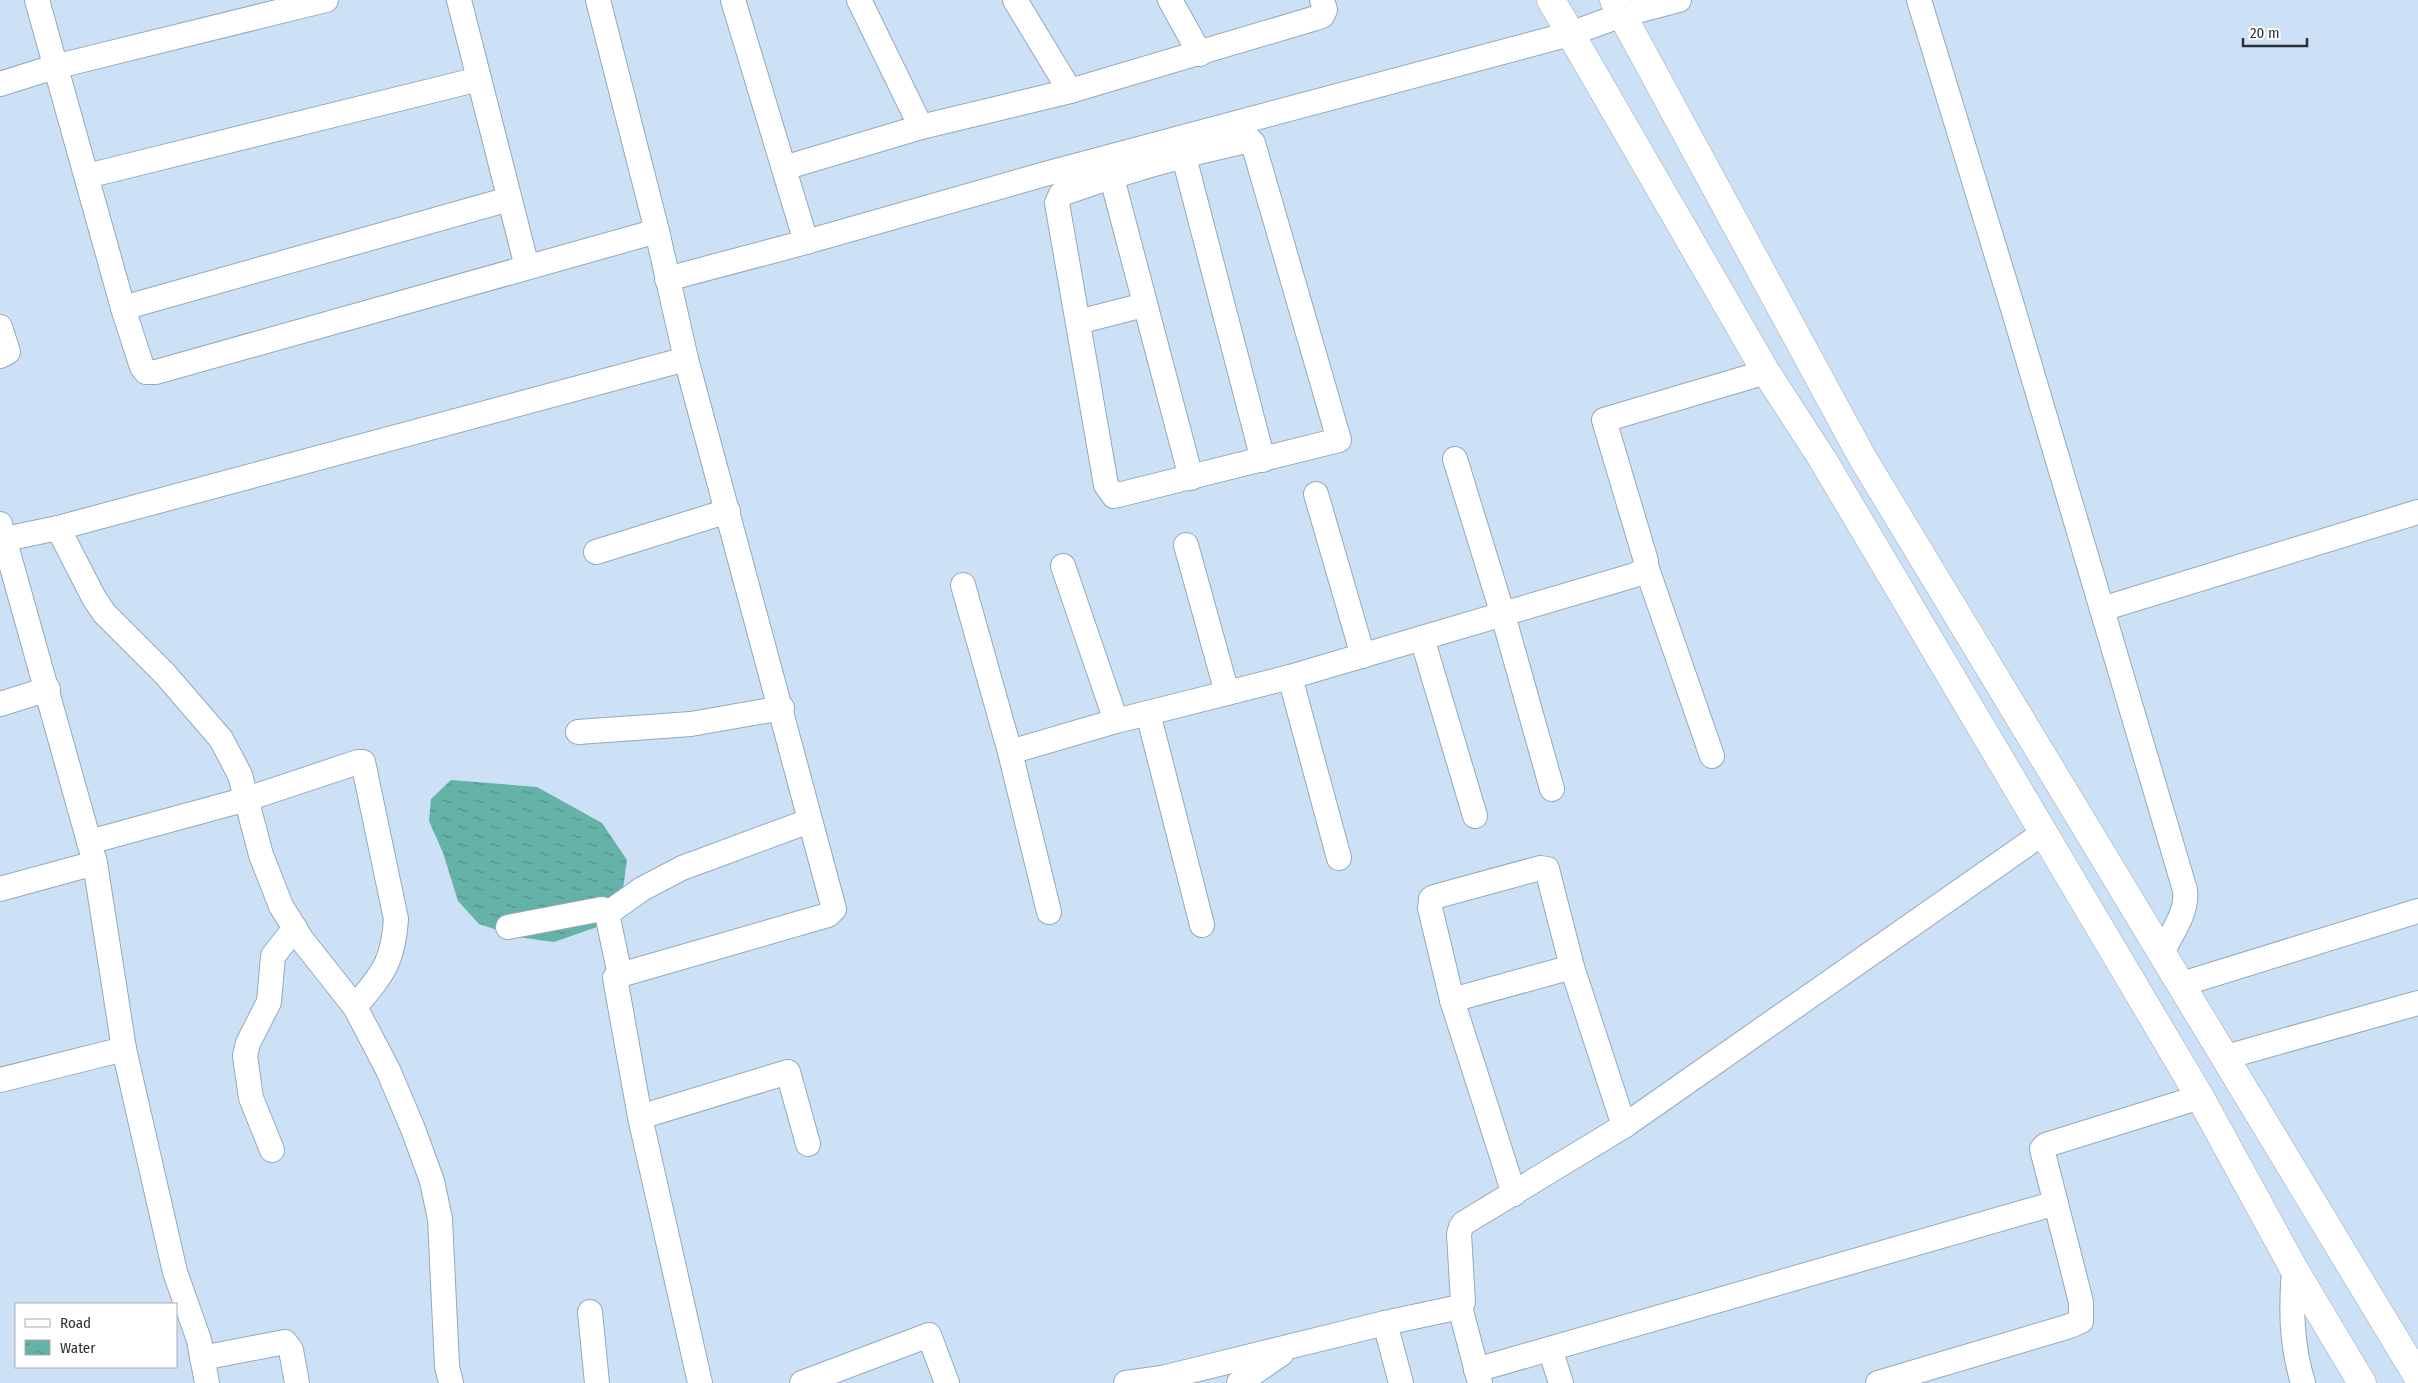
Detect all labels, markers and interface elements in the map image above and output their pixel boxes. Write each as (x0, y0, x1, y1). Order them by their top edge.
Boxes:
scale bar (2243, 15, 2307, 47)
text: 20 m (2250, 24, 2280, 42)
legend (15, 1303, 178, 1368)
text: Road (60, 1314, 91, 1332)
text: Water (60, 1339, 96, 1357)

